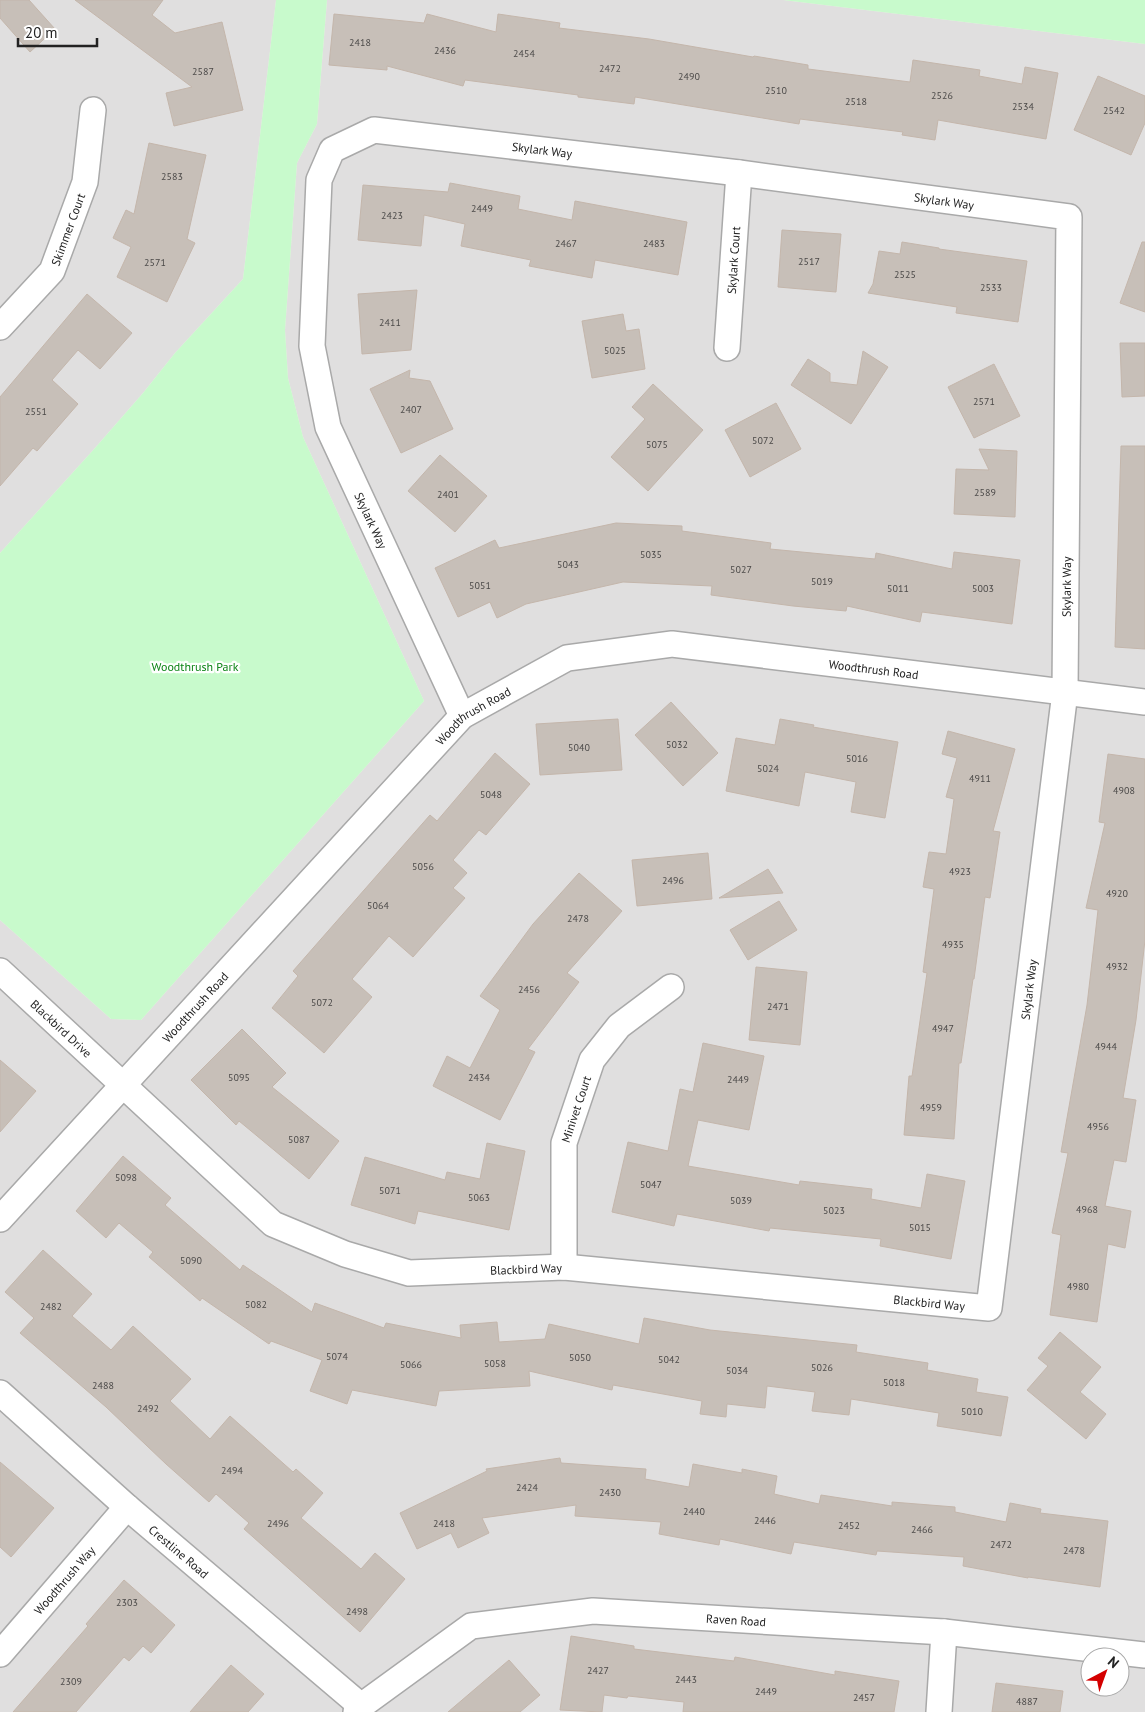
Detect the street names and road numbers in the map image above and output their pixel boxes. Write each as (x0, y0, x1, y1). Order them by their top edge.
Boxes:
street label: Skylark Way (511, 139, 573, 161)
street label: Skylark Way (913, 189, 975, 213)
street label: Skimmer Court (47, 191, 88, 268)
street label: Skylark Court (723, 226, 743, 294)
street label: Skylark Way (352, 490, 391, 551)
street label: Skylark Way (1058, 556, 1074, 617)
street label: Woodthrush Road (828, 656, 919, 682)
street label: Woodthrush Road (432, 683, 513, 748)
street label: Skylark Way (1017, 958, 1040, 1020)
street label: Woodthrush Road (159, 969, 231, 1045)
street label: Blackbird Drive (28, 996, 95, 1060)
street label: Minivet Court (557, 1074, 594, 1144)
street label: Blackbird Way (490, 1260, 563, 1277)
street label: Blackbird Way (893, 1291, 966, 1313)
street label: Crestline Road (146, 1522, 212, 1581)
street label: Woodthrush Way (30, 1542, 98, 1617)
street label: Raven Road (706, 1610, 766, 1629)

